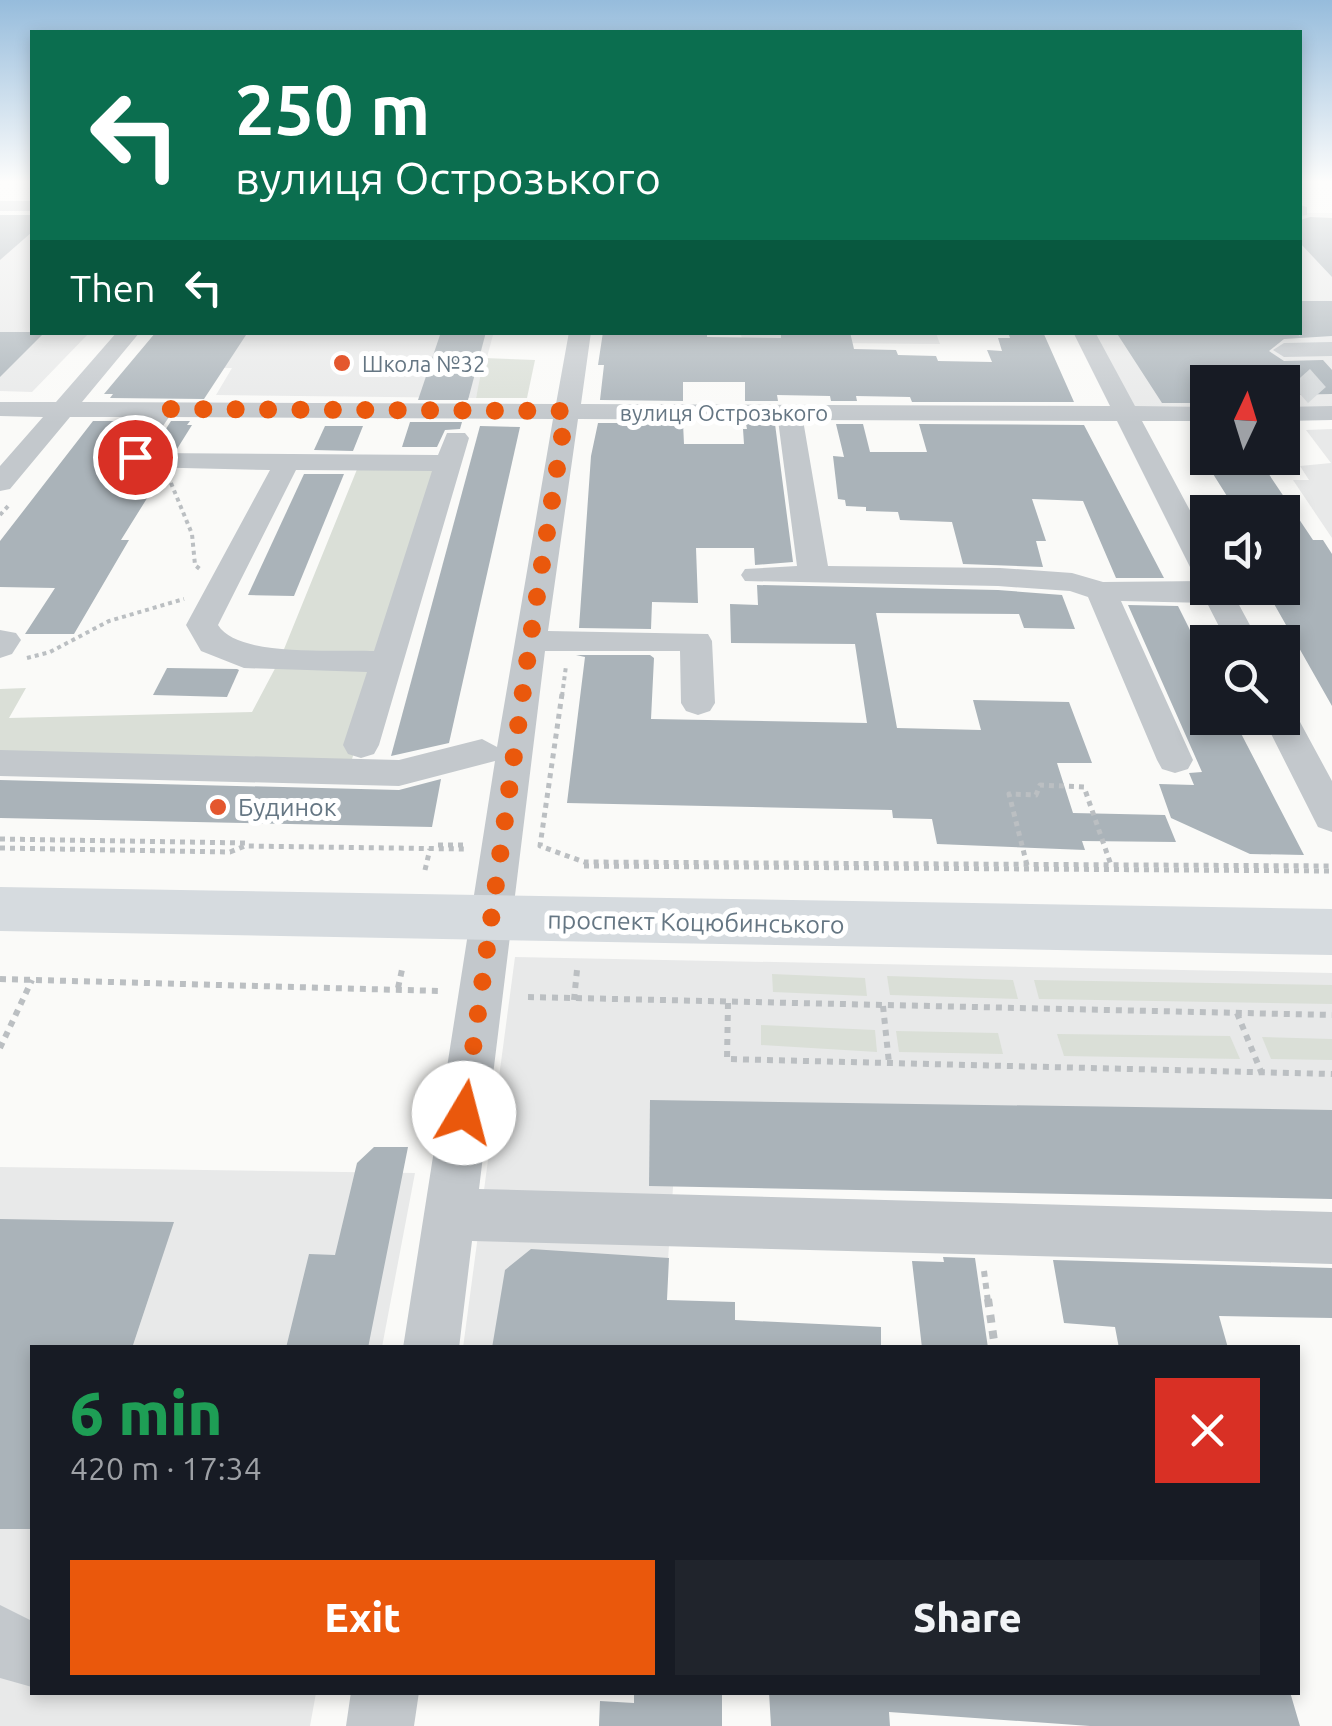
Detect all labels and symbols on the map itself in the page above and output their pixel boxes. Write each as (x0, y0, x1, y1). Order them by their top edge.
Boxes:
place label: Школа №32 (362, 351, 485, 376)
marker: Школа №32 (331, 352, 353, 374)
north arrow (1190, 365, 1300, 475)
street label: вулиця Острозького (620, 400, 828, 425)
pin (93, 415, 178, 500)
place label: Будинок (238, 793, 337, 821)
marker: Будинок (207, 796, 229, 818)
street label: проспект Коцюбинського (547, 905, 845, 939)
position arrow (412, 1061, 516, 1165)

